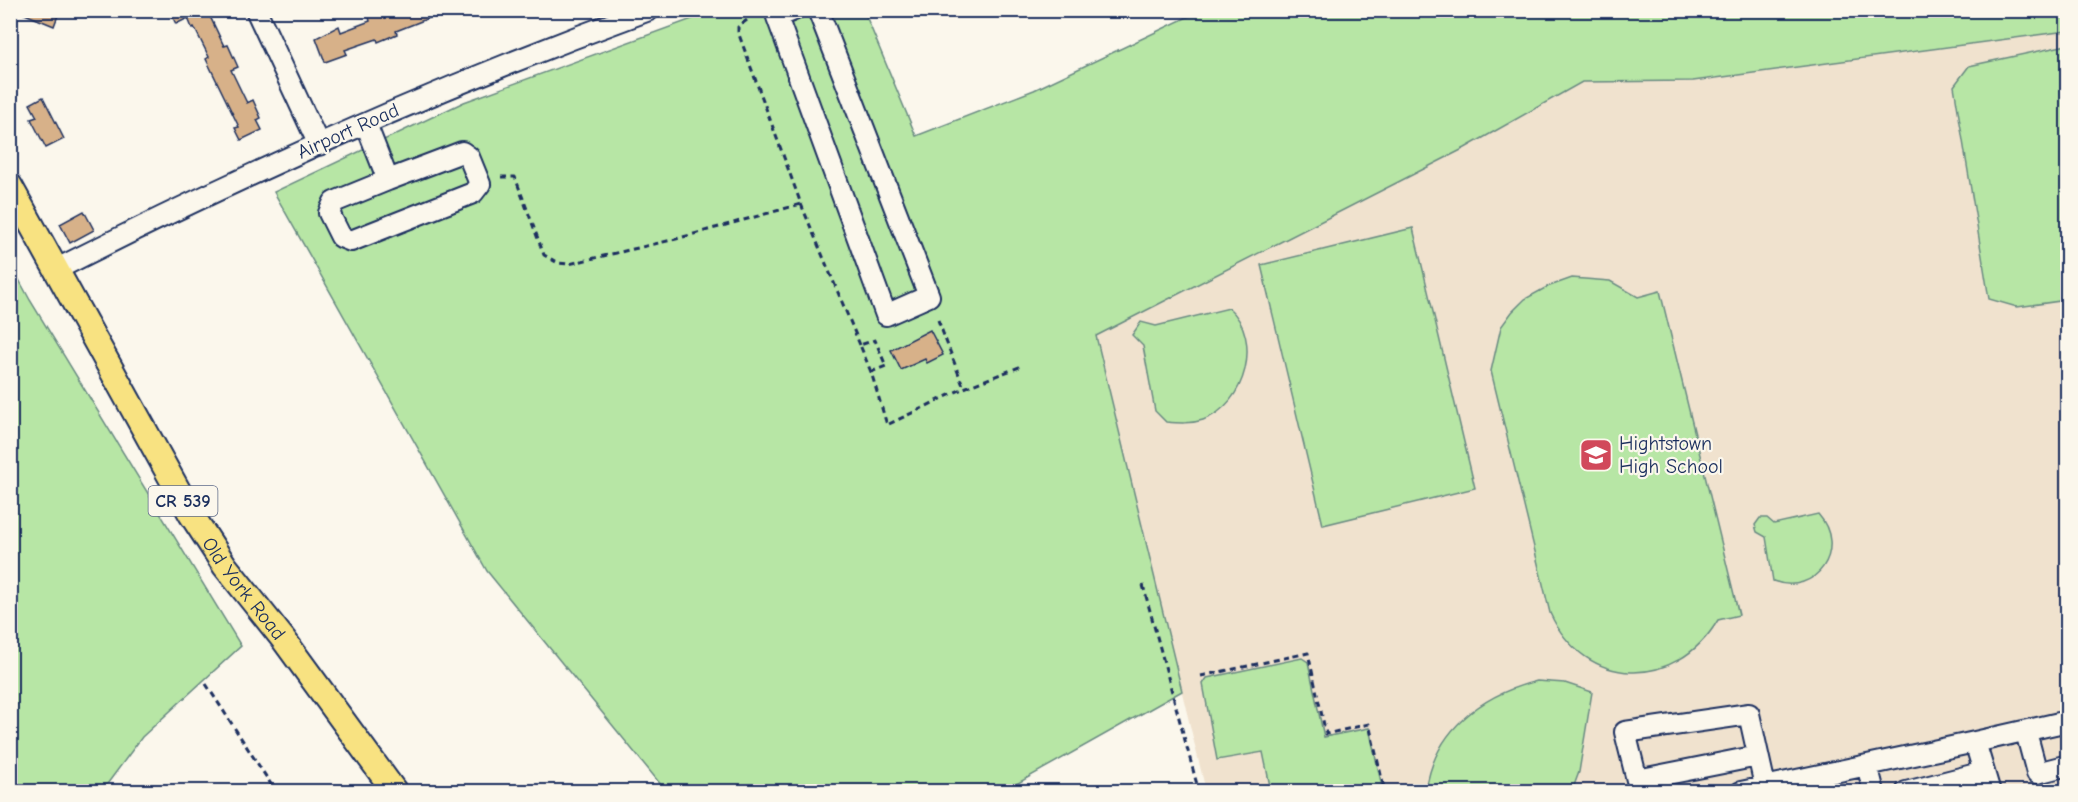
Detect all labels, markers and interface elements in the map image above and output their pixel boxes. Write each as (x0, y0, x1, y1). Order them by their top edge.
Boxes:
street label: Airport Road (294, 98, 402, 164)
place label: Hightstown High School (1619, 432, 1723, 478)
school or university icon: Hightstown High School (1578, 437, 1614, 473)
road number: CR 539 (148, 486, 218, 516)
street label: Old York Road (198, 533, 291, 644)

